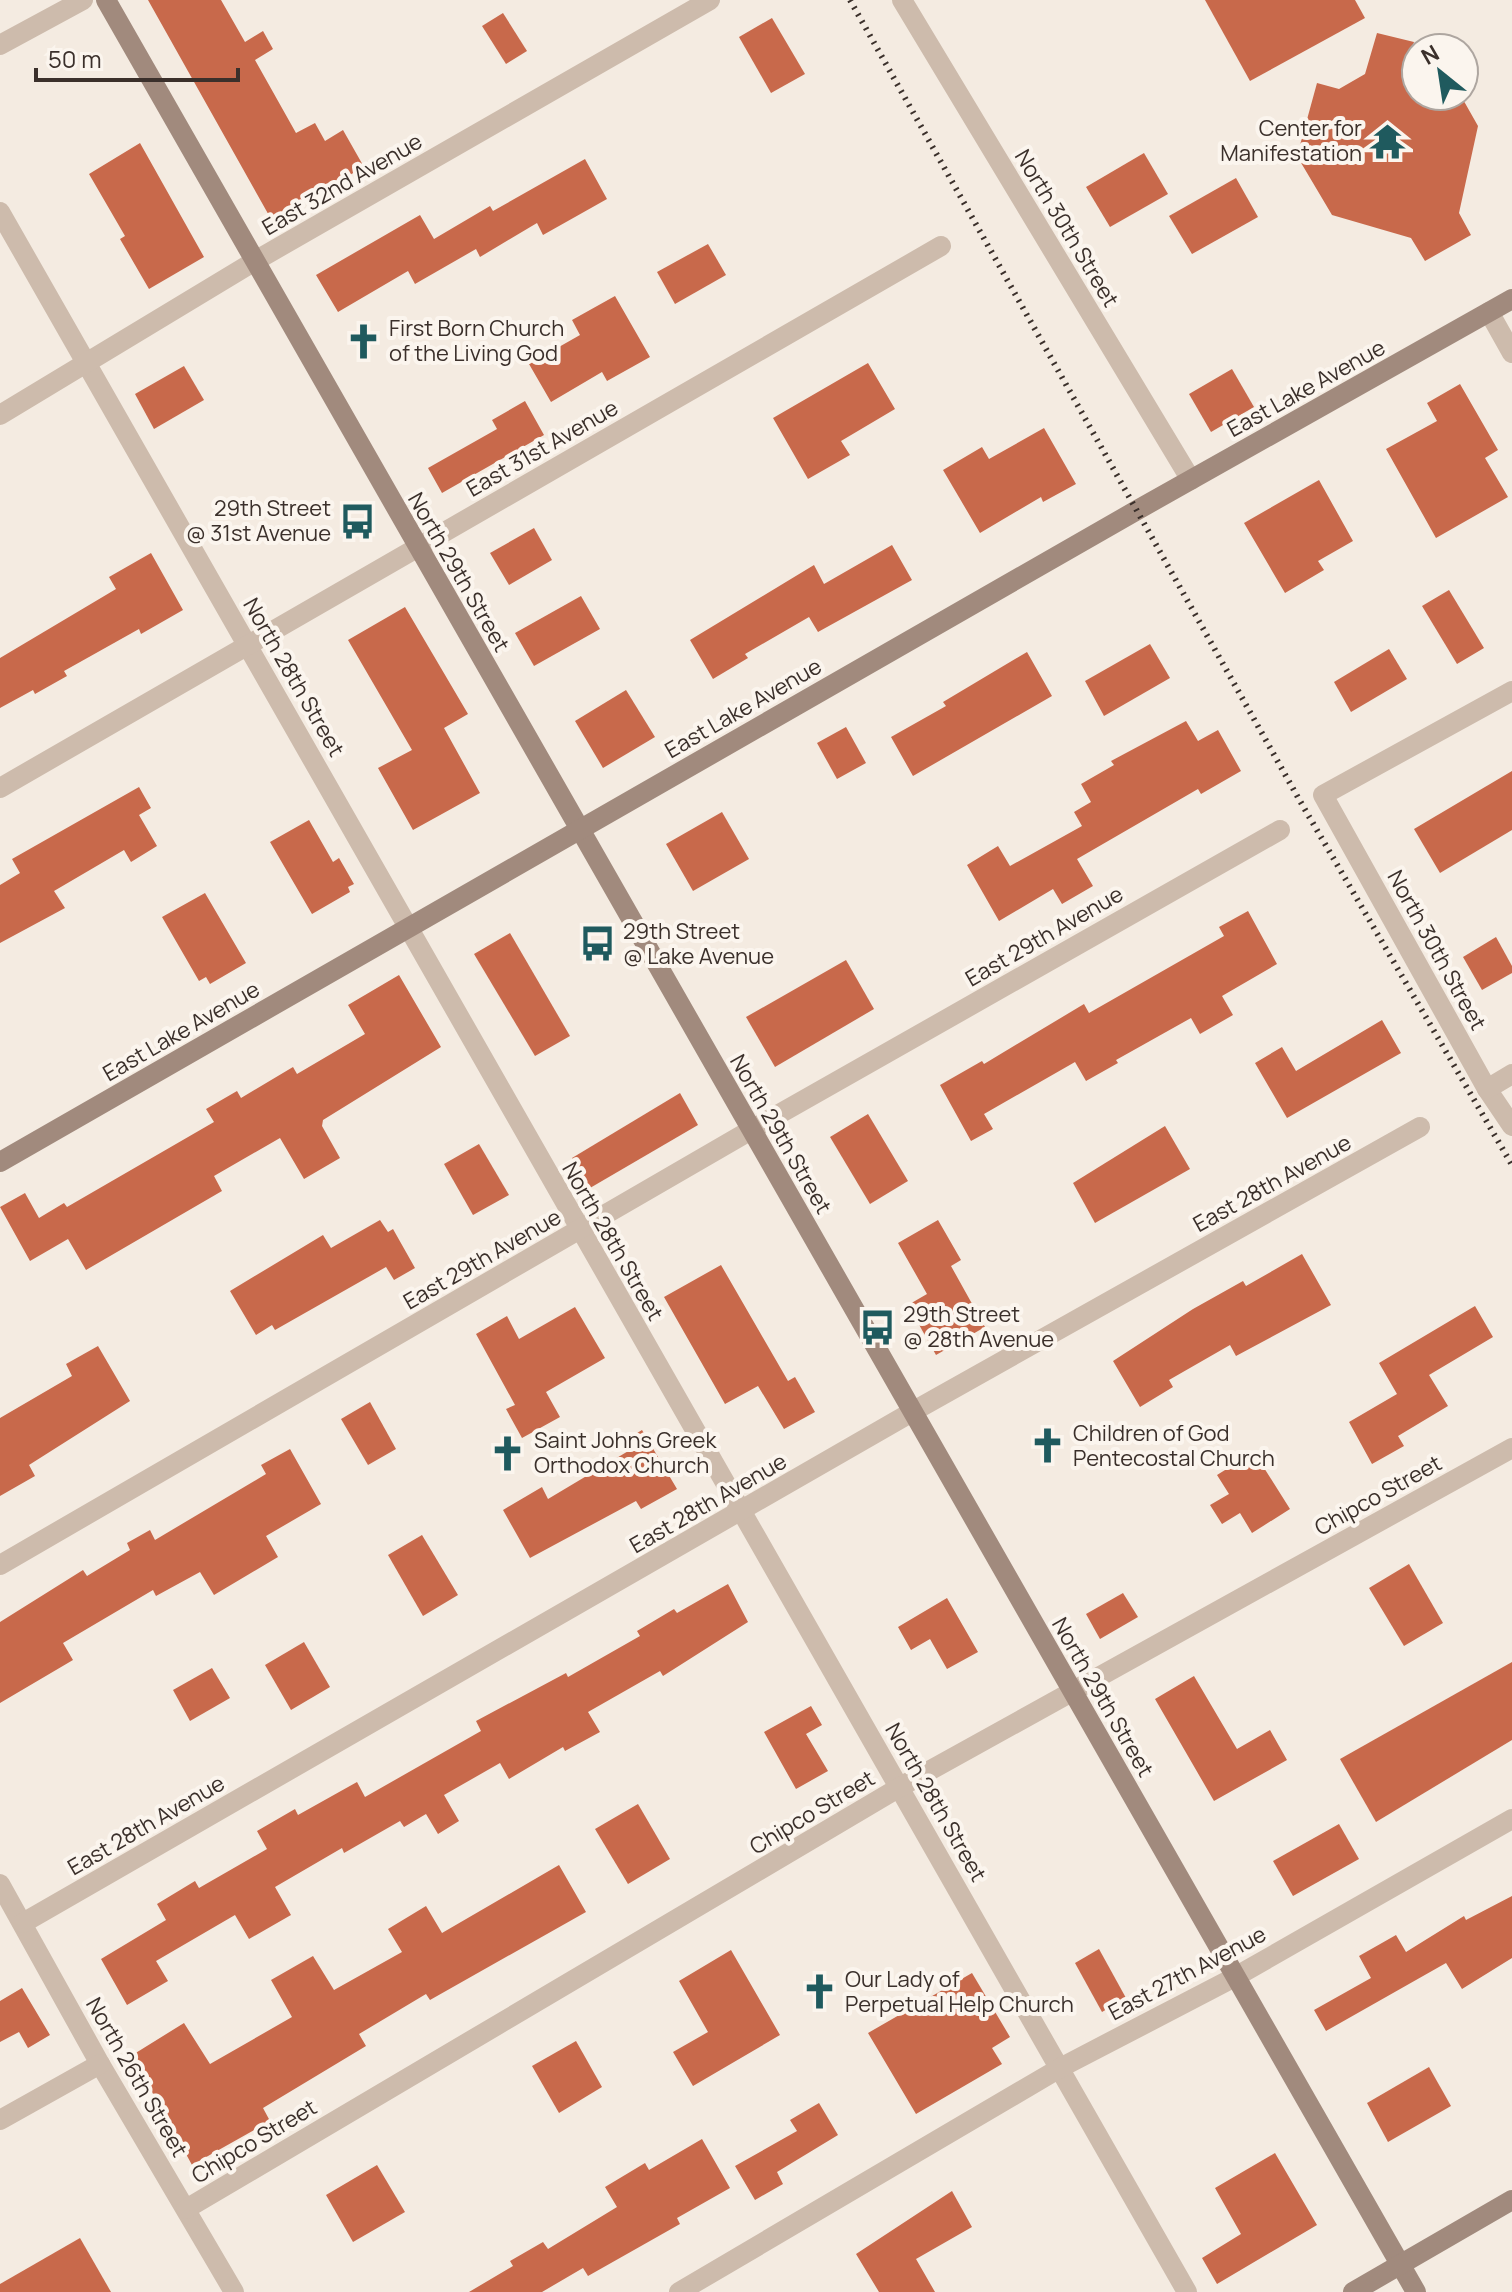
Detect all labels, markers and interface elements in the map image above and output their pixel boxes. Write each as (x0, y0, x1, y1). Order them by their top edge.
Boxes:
scale bar (36, 32, 238, 82)
north arrow (1400, 32, 1480, 112)
text: N (1416, 38, 1444, 72)
text: 50 m (48, 42, 102, 75)
place label: Center for Manifestation (1220, 113, 1362, 168)
temple icon: Center for Manifestation (1369, 122, 1407, 160)
street label: East 32nd Avenue (257, 126, 428, 242)
street label: North 30th Street (1008, 144, 1126, 312)
place label: First Born Church of the Living God (389, 313, 564, 368)
church icon: First Born Church of the Living God (344, 322, 382, 360)
street label: East Lake Avenue (1222, 332, 1390, 444)
street label: East 31st Avenue (461, 392, 623, 504)
street label: North 29th Street (401, 487, 517, 657)
place label: 29th Street @ 31st Avenue (186, 493, 331, 548)
bus stop icon: 29th Street @ 31st Avenue (338, 502, 376, 540)
street label: North 28th Street (236, 592, 352, 762)
street label: East Lake Avenue (659, 651, 827, 765)
street label: North 30th Street (1381, 865, 1494, 1036)
street label: East 29th Avenue (960, 879, 1128, 993)
place label: 29th Street @ Lake Avenue (623, 916, 774, 971)
bus stop icon: 29th Street @ Lake Avenue (578, 925, 616, 963)
street label: East Lake Avenue (97, 974, 265, 1088)
street label: North 29th Street (723, 1049, 839, 1219)
street label: East 28th Avenue (1188, 1127, 1357, 1239)
street label: North 28th Street (555, 1156, 671, 1326)
street label: East 29th Avenue (398, 1202, 566, 1316)
place label: 29th Street @ 28th Avenue (903, 1299, 1054, 1354)
bus stop icon: 29th Street @ 28th Avenue (858, 1308, 896, 1346)
place label: Children of God Pentecostal Church (1073, 1418, 1275, 1473)
place label: Saint Johns Greek Orthodox Church (534, 1425, 717, 1480)
church icon: Children of God Pentecostal Church (1028, 1427, 1066, 1465)
church icon: Saint Johns Greek Orthodox Church (489, 1434, 527, 1472)
street label: East 28th Avenue (624, 1446, 792, 1560)
street label: Chipco Street (1309, 1448, 1447, 1542)
street label: North 29th Street (1045, 1612, 1161, 1782)
street label: North 28th Street (878, 1717, 994, 1887)
street label: Chipco Street (744, 1763, 880, 1861)
street label: East 28th Avenue (62, 1768, 230, 1882)
street label: East 27th Avenue (1103, 1919, 1271, 2027)
place label: Our Lady of Perpetual Help Church (845, 1964, 1074, 2019)
church icon: Our Lady of Perpetual Help Church (800, 1973, 838, 2011)
street label: North 26th Street (79, 1992, 195, 2162)
street label: Chipco Street (186, 2092, 322, 2190)

